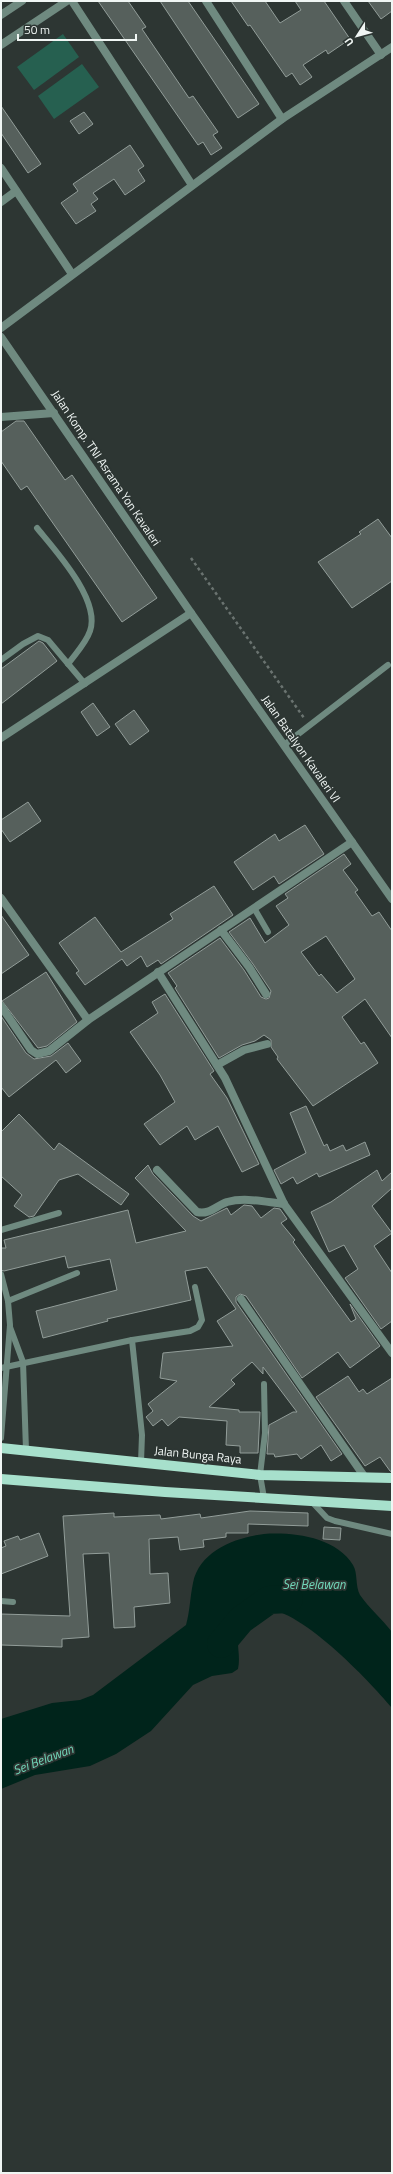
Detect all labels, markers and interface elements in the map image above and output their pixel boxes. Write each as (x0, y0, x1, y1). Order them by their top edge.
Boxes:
scale bar (18, 16, 136, 42)
north arrow (337, 16, 377, 56)
text: 50 m (24, 20, 50, 39)
text: U (340, 34, 357, 49)
street label: Jalan Komp. TNI Asrama Yon Kavaleri (47, 386, 166, 550)
street label: Jalan Batalyon Kavaleri VI (257, 691, 346, 806)
street label: Jalan Bunga Raya (154, 1440, 243, 1469)
water label: Sei Belawan (282, 1574, 346, 1594)
water label: Sei Belawan (10, 1738, 77, 1780)

